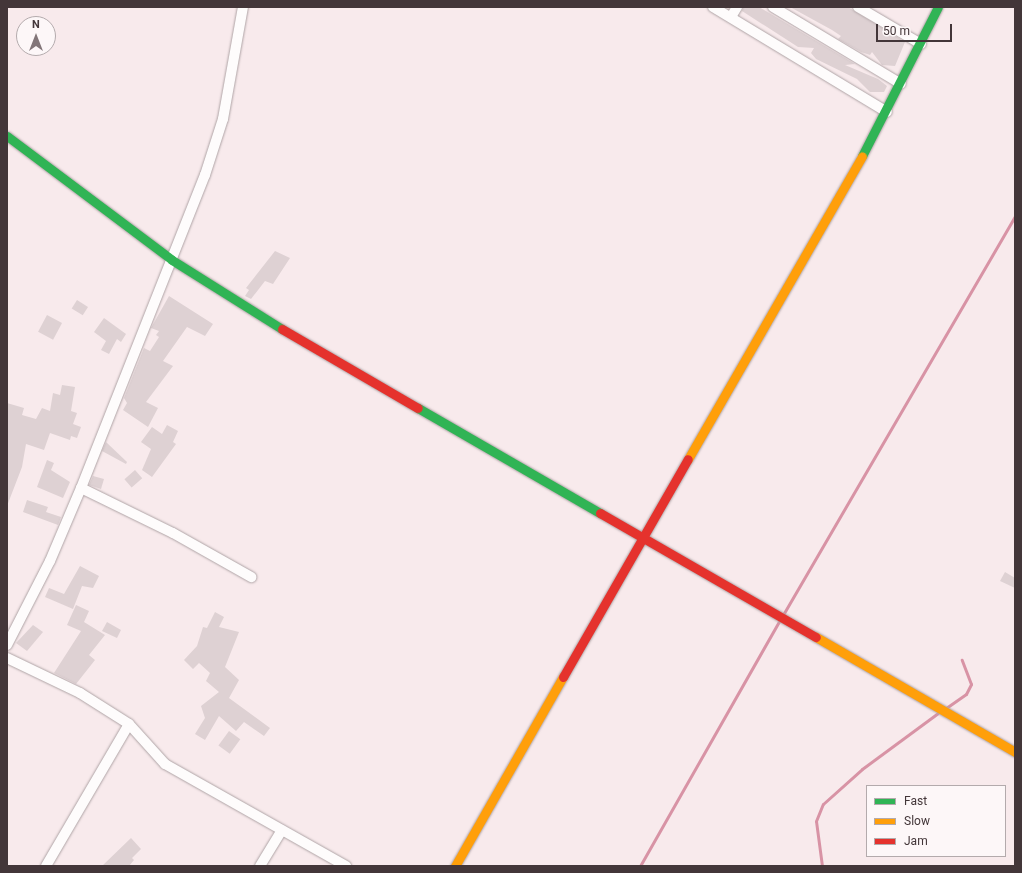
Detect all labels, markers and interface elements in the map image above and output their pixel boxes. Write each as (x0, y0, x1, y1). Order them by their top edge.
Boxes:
north arrow (16, 16, 56, 56)
scale bar (878, 16, 954, 42)
text: N (32, 18, 40, 31)
text: 50 m (883, 24, 910, 38)
legend (866, 785, 1006, 857)
text: Fast (904, 794, 927, 808)
text: Slow (904, 814, 930, 828)
text: Jam (904, 834, 928, 848)

